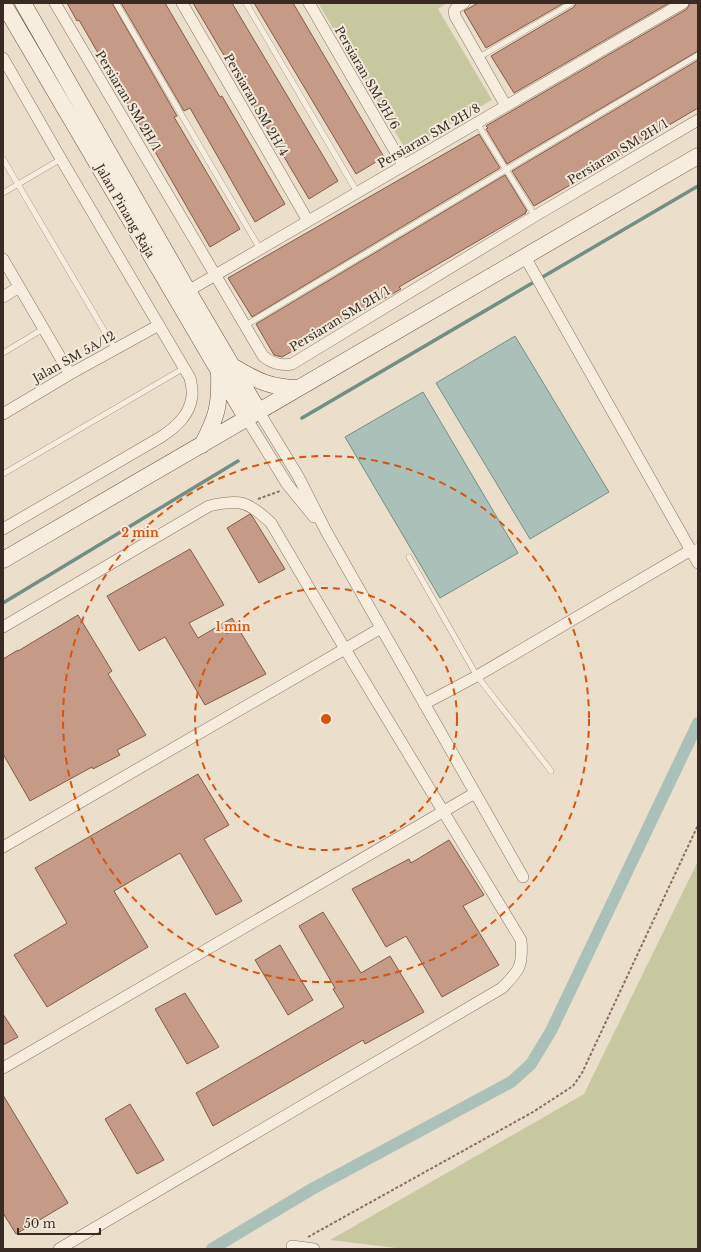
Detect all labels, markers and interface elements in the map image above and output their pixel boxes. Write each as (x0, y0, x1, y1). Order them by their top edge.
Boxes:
street label: Persiaran SM 2H/6 (332, 23, 403, 132)
street label: Persiaran SM 2H/1 (93, 48, 164, 154)
street label: Persiaran SM 2H/4 (221, 51, 292, 159)
street label: Persiaran SM 2H/8 (375, 100, 483, 171)
street label: Persiaran SM 2H/1 (565, 116, 671, 187)
street label: Jalan Pinang Raja (92, 160, 159, 261)
street label: Persiaran SM 2H/1 (287, 283, 393, 354)
street label: Jalan SM 5A/12 (28, 328, 118, 386)
text: 2 min (121, 525, 159, 540)
text: 1 min (216, 619, 251, 634)
centre of rings (319, 712, 333, 726)
scale bar (18, 1210, 100, 1236)
text: 50 m (24, 1216, 56, 1231)

